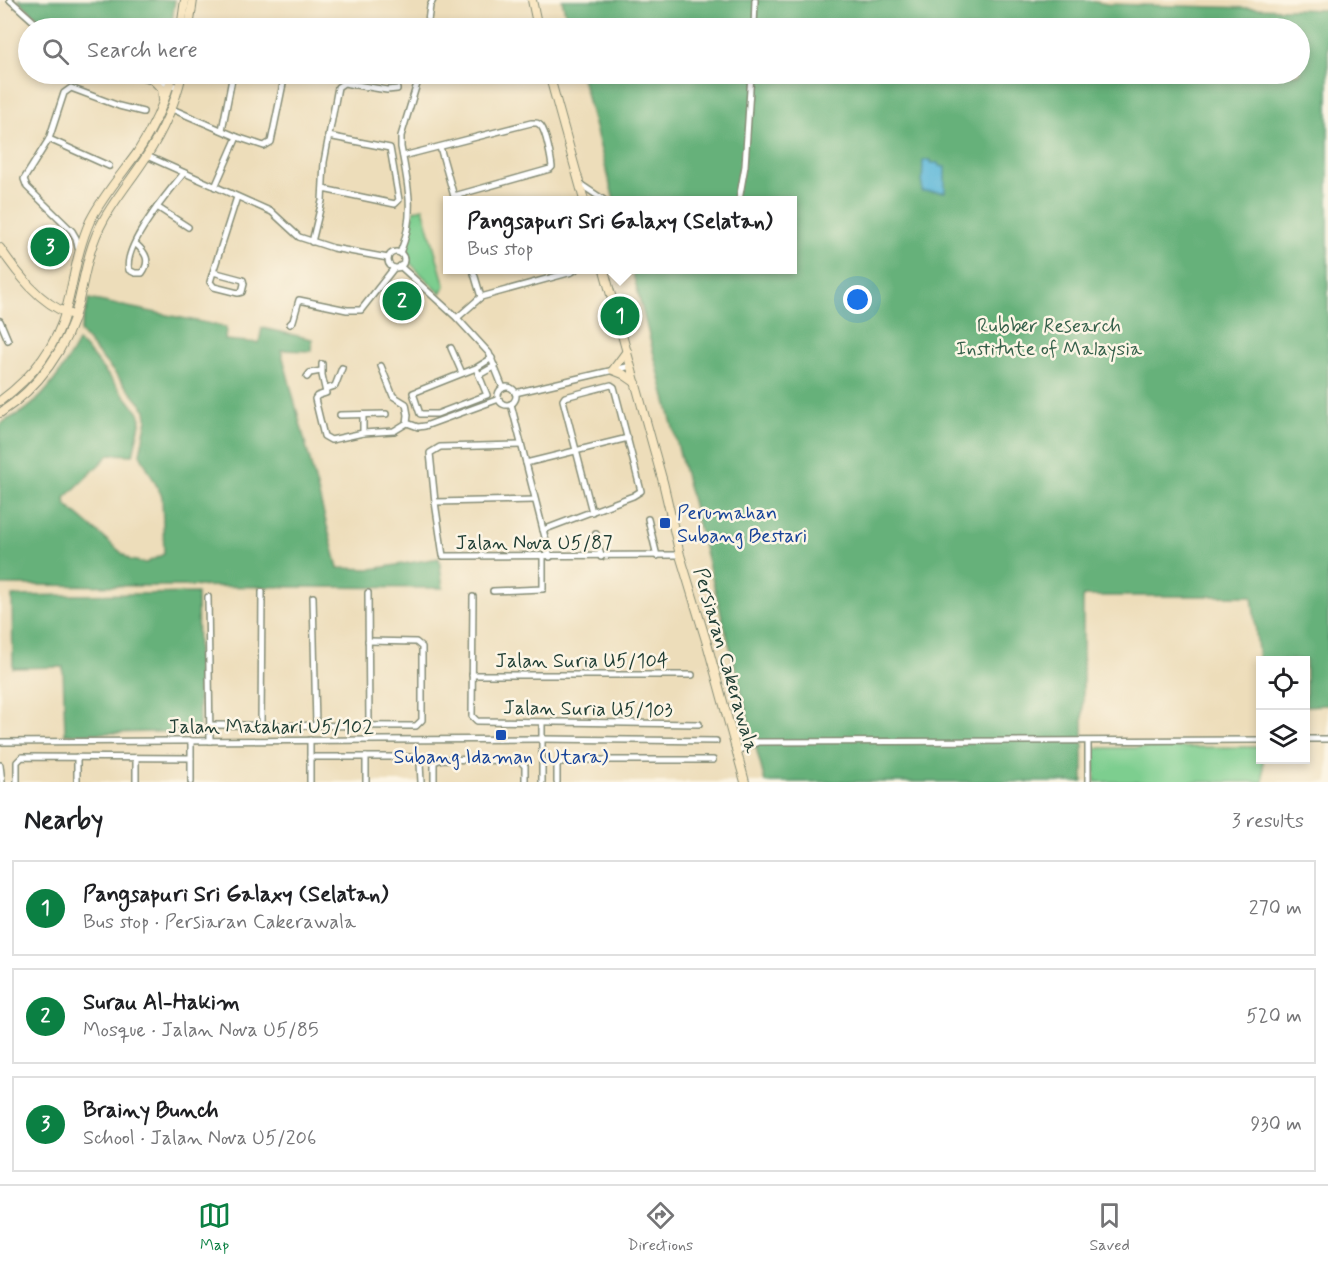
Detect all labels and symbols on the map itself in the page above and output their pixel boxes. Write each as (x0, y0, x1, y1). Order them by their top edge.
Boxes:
pin: 3 (31, 224, 70, 270)
pin: 2 (382, 278, 422, 324)
your location (843, 285, 872, 314)
pin: 1 (600, 294, 640, 338)
park label: Rubber Research Institute of Malaysia (956, 313, 1143, 363)
place label: Perumahan Subang Bestari (677, 500, 807, 550)
marker: Perumahan Subang Bestari (658, 516, 672, 530)
street label: Jalan Nova U5/87 (456, 530, 612, 557)
street label: Persiaran Cakerawala (686, 565, 765, 757)
street label: Jalan Suria U5/104 (495, 648, 669, 675)
street label: Jalan Suria U5/103 (503, 695, 673, 724)
street label: Jalan Matahari U5/102 (168, 714, 374, 741)
marker: Subang Idaman (Utara) (494, 728, 508, 742)
place label: Subang Idaman (Utara) (394, 744, 608, 771)

